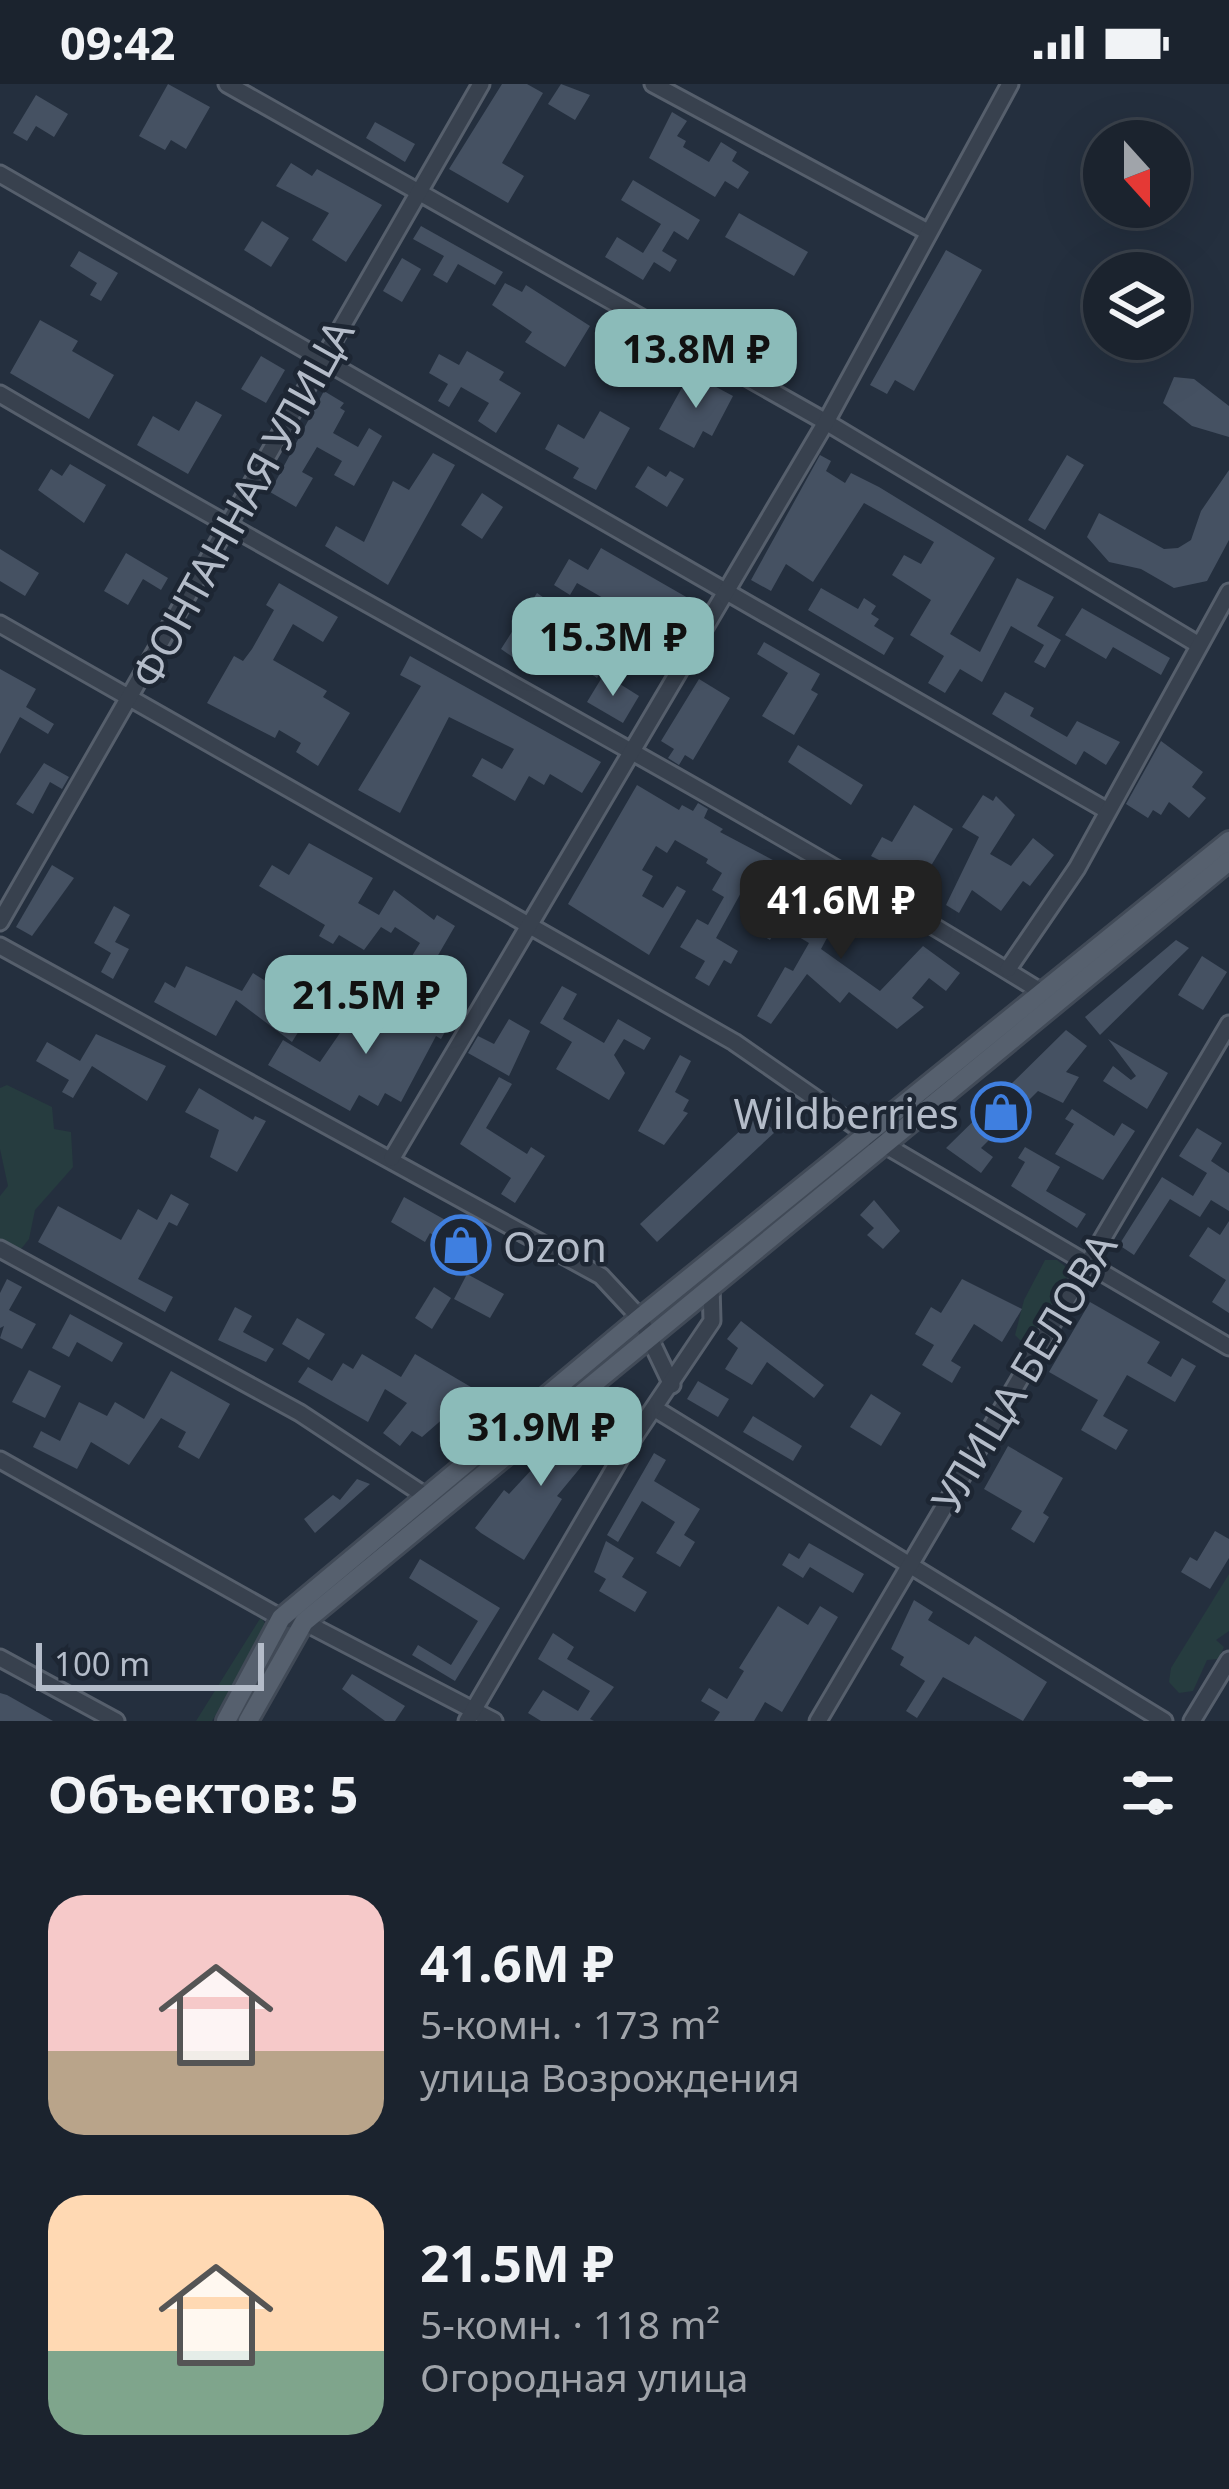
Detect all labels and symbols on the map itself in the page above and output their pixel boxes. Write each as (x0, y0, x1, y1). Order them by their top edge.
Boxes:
north arrow (1083, 120, 1191, 228)
street label: ФОНТАННАЯ УЛИЦА (116, 309, 366, 697)
pin: 13.8M ₽ (585, 309, 807, 411)
pin: 15.3M ₽ (502, 597, 724, 699)
pin: 41.6M ₽ (730, 860, 952, 962)
pin: 21.5M ₽ (255, 955, 477, 1057)
shop icon: Wildberries (970, 1081, 1032, 1143)
place label: Wildberries (734, 1084, 959, 1141)
shop icon: Ozon (430, 1214, 492, 1276)
place label: Ozon (503, 1217, 607, 1274)
street label: УЛИЦА БЕЛОВА (917, 1222, 1129, 1522)
pin: 31.9M ₽ (430, 1387, 652, 1489)
scale bar (36, 1637, 264, 1690)

